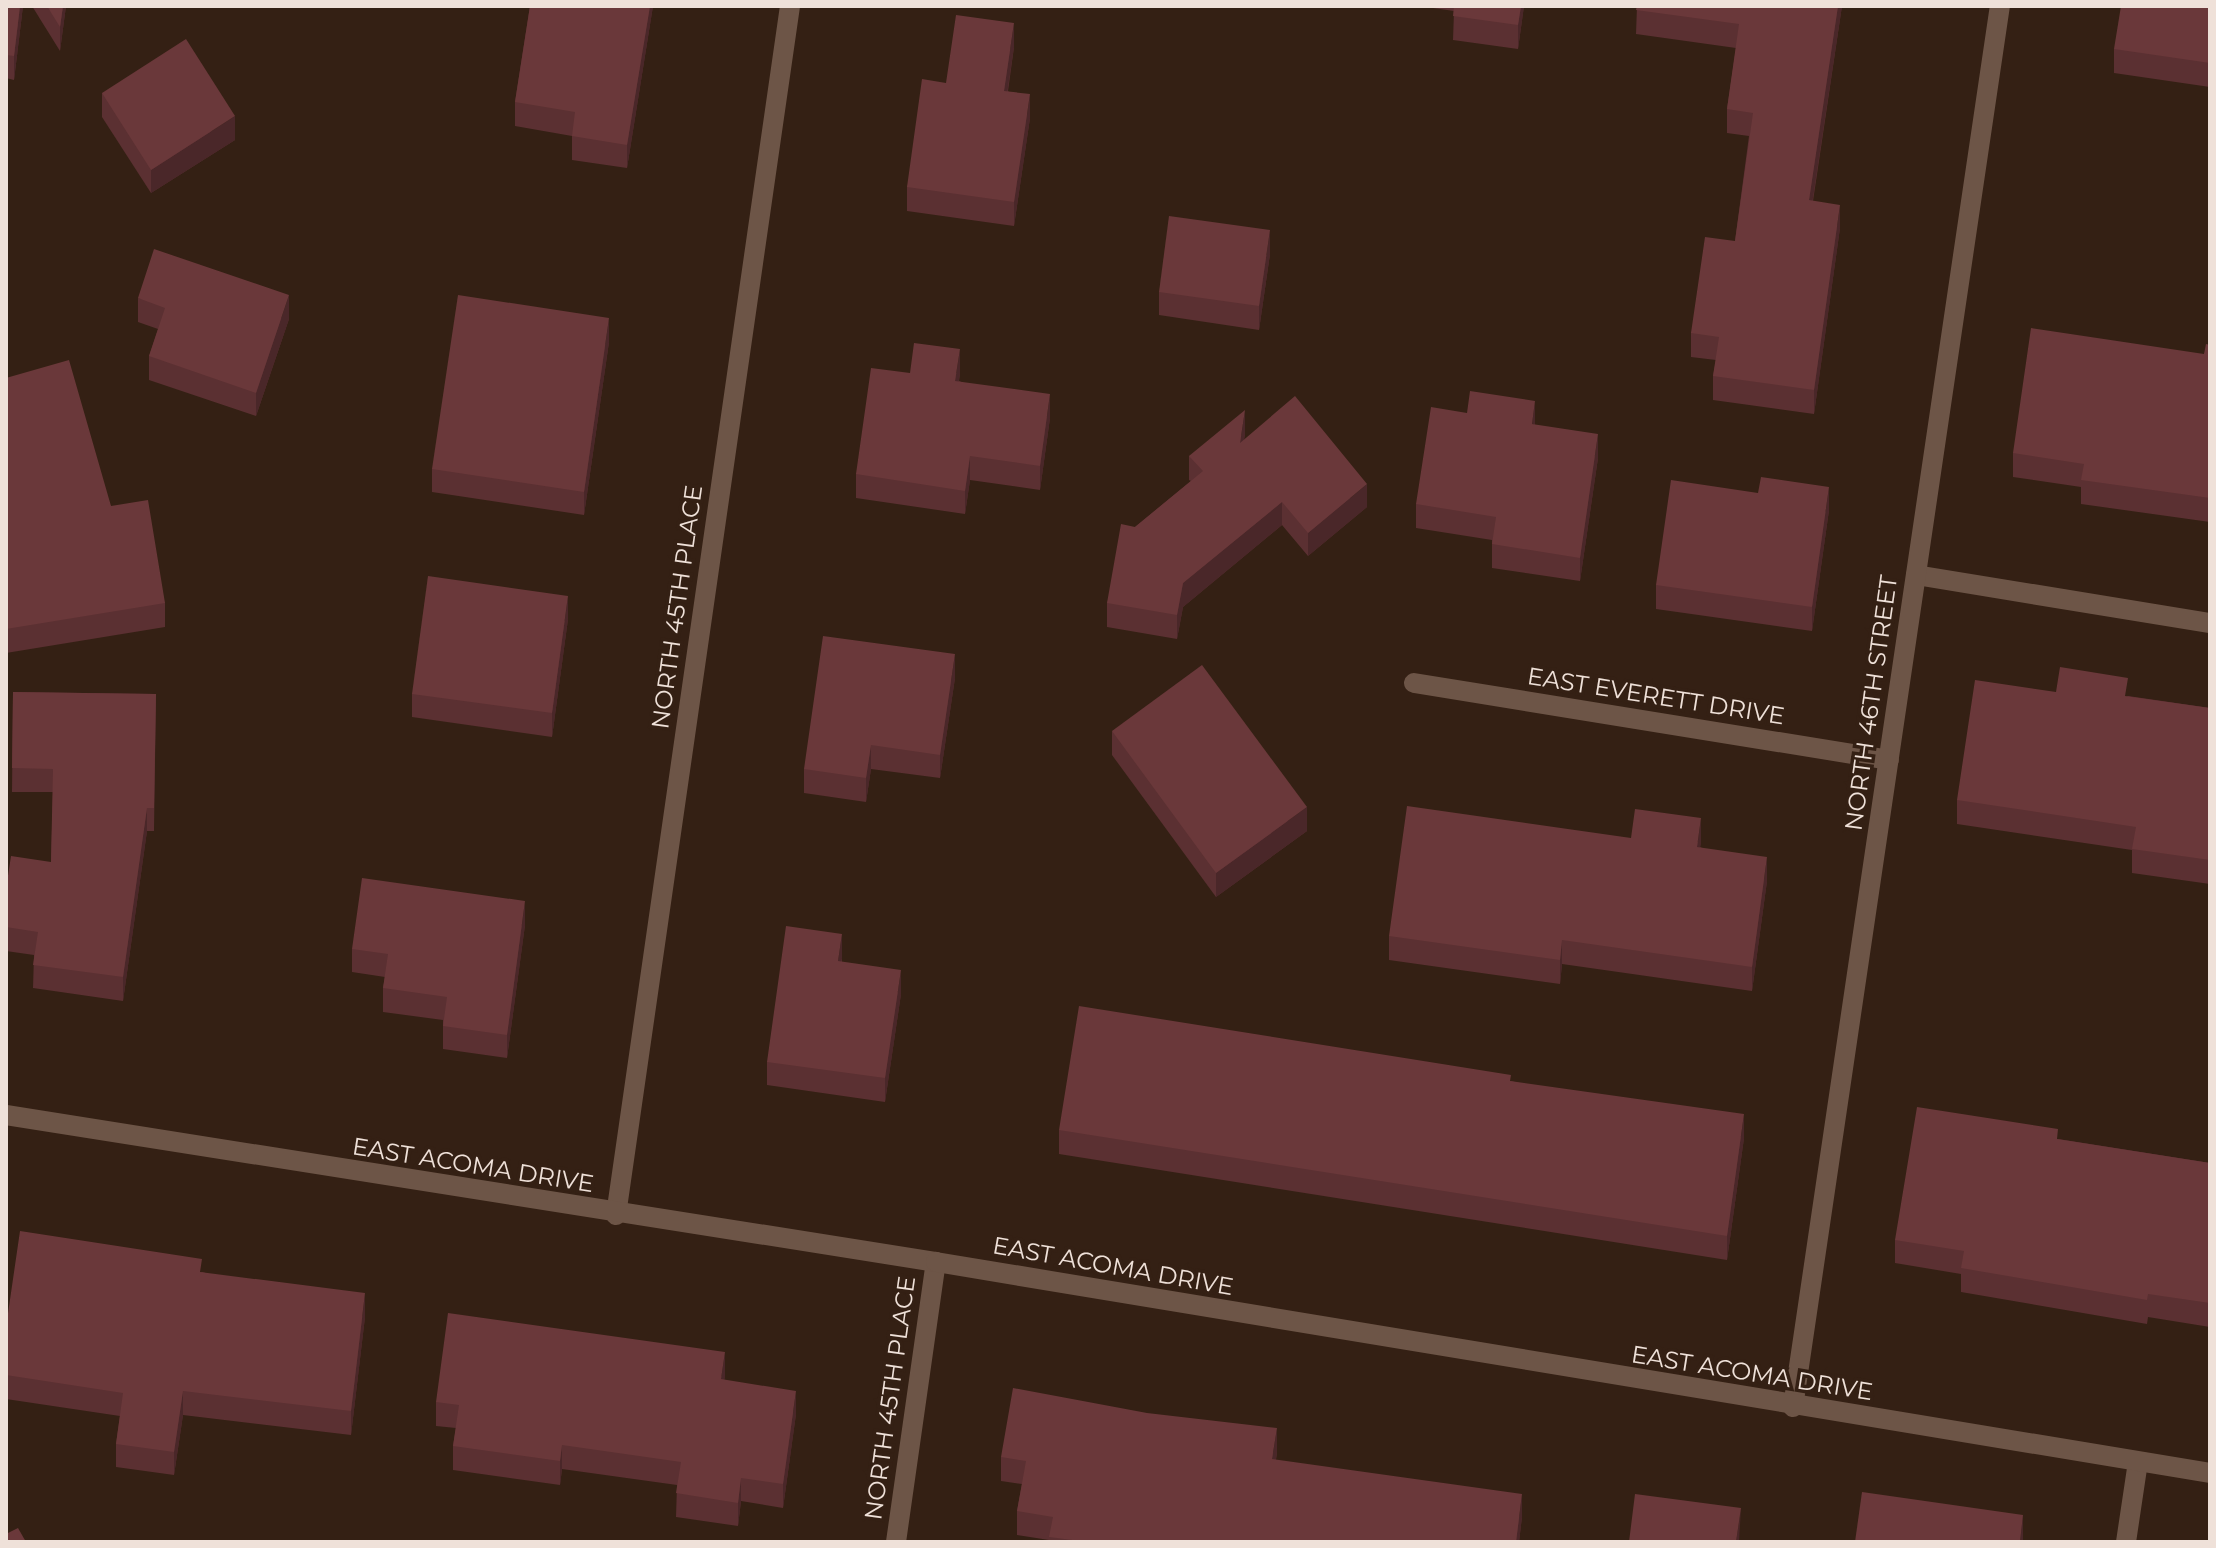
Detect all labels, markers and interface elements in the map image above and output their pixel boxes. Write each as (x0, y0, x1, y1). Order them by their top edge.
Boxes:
street label: NORTH 45TH PLACE (646, 483, 708, 731)
street label: NORTH 46TH STREET (1839, 573, 1903, 833)
street label: EAST EVERETT DRIVE (1525, 661, 1787, 731)
street label: EAST ACOMA DRIVE (350, 1132, 596, 1198)
street label: EAST ACOMA DRIVE (990, 1231, 1236, 1301)
street label: NORTH 45TH PLACE (859, 1274, 921, 1522)
street label: EAST ACOMA DRIVE (1629, 1340, 1875, 1406)

